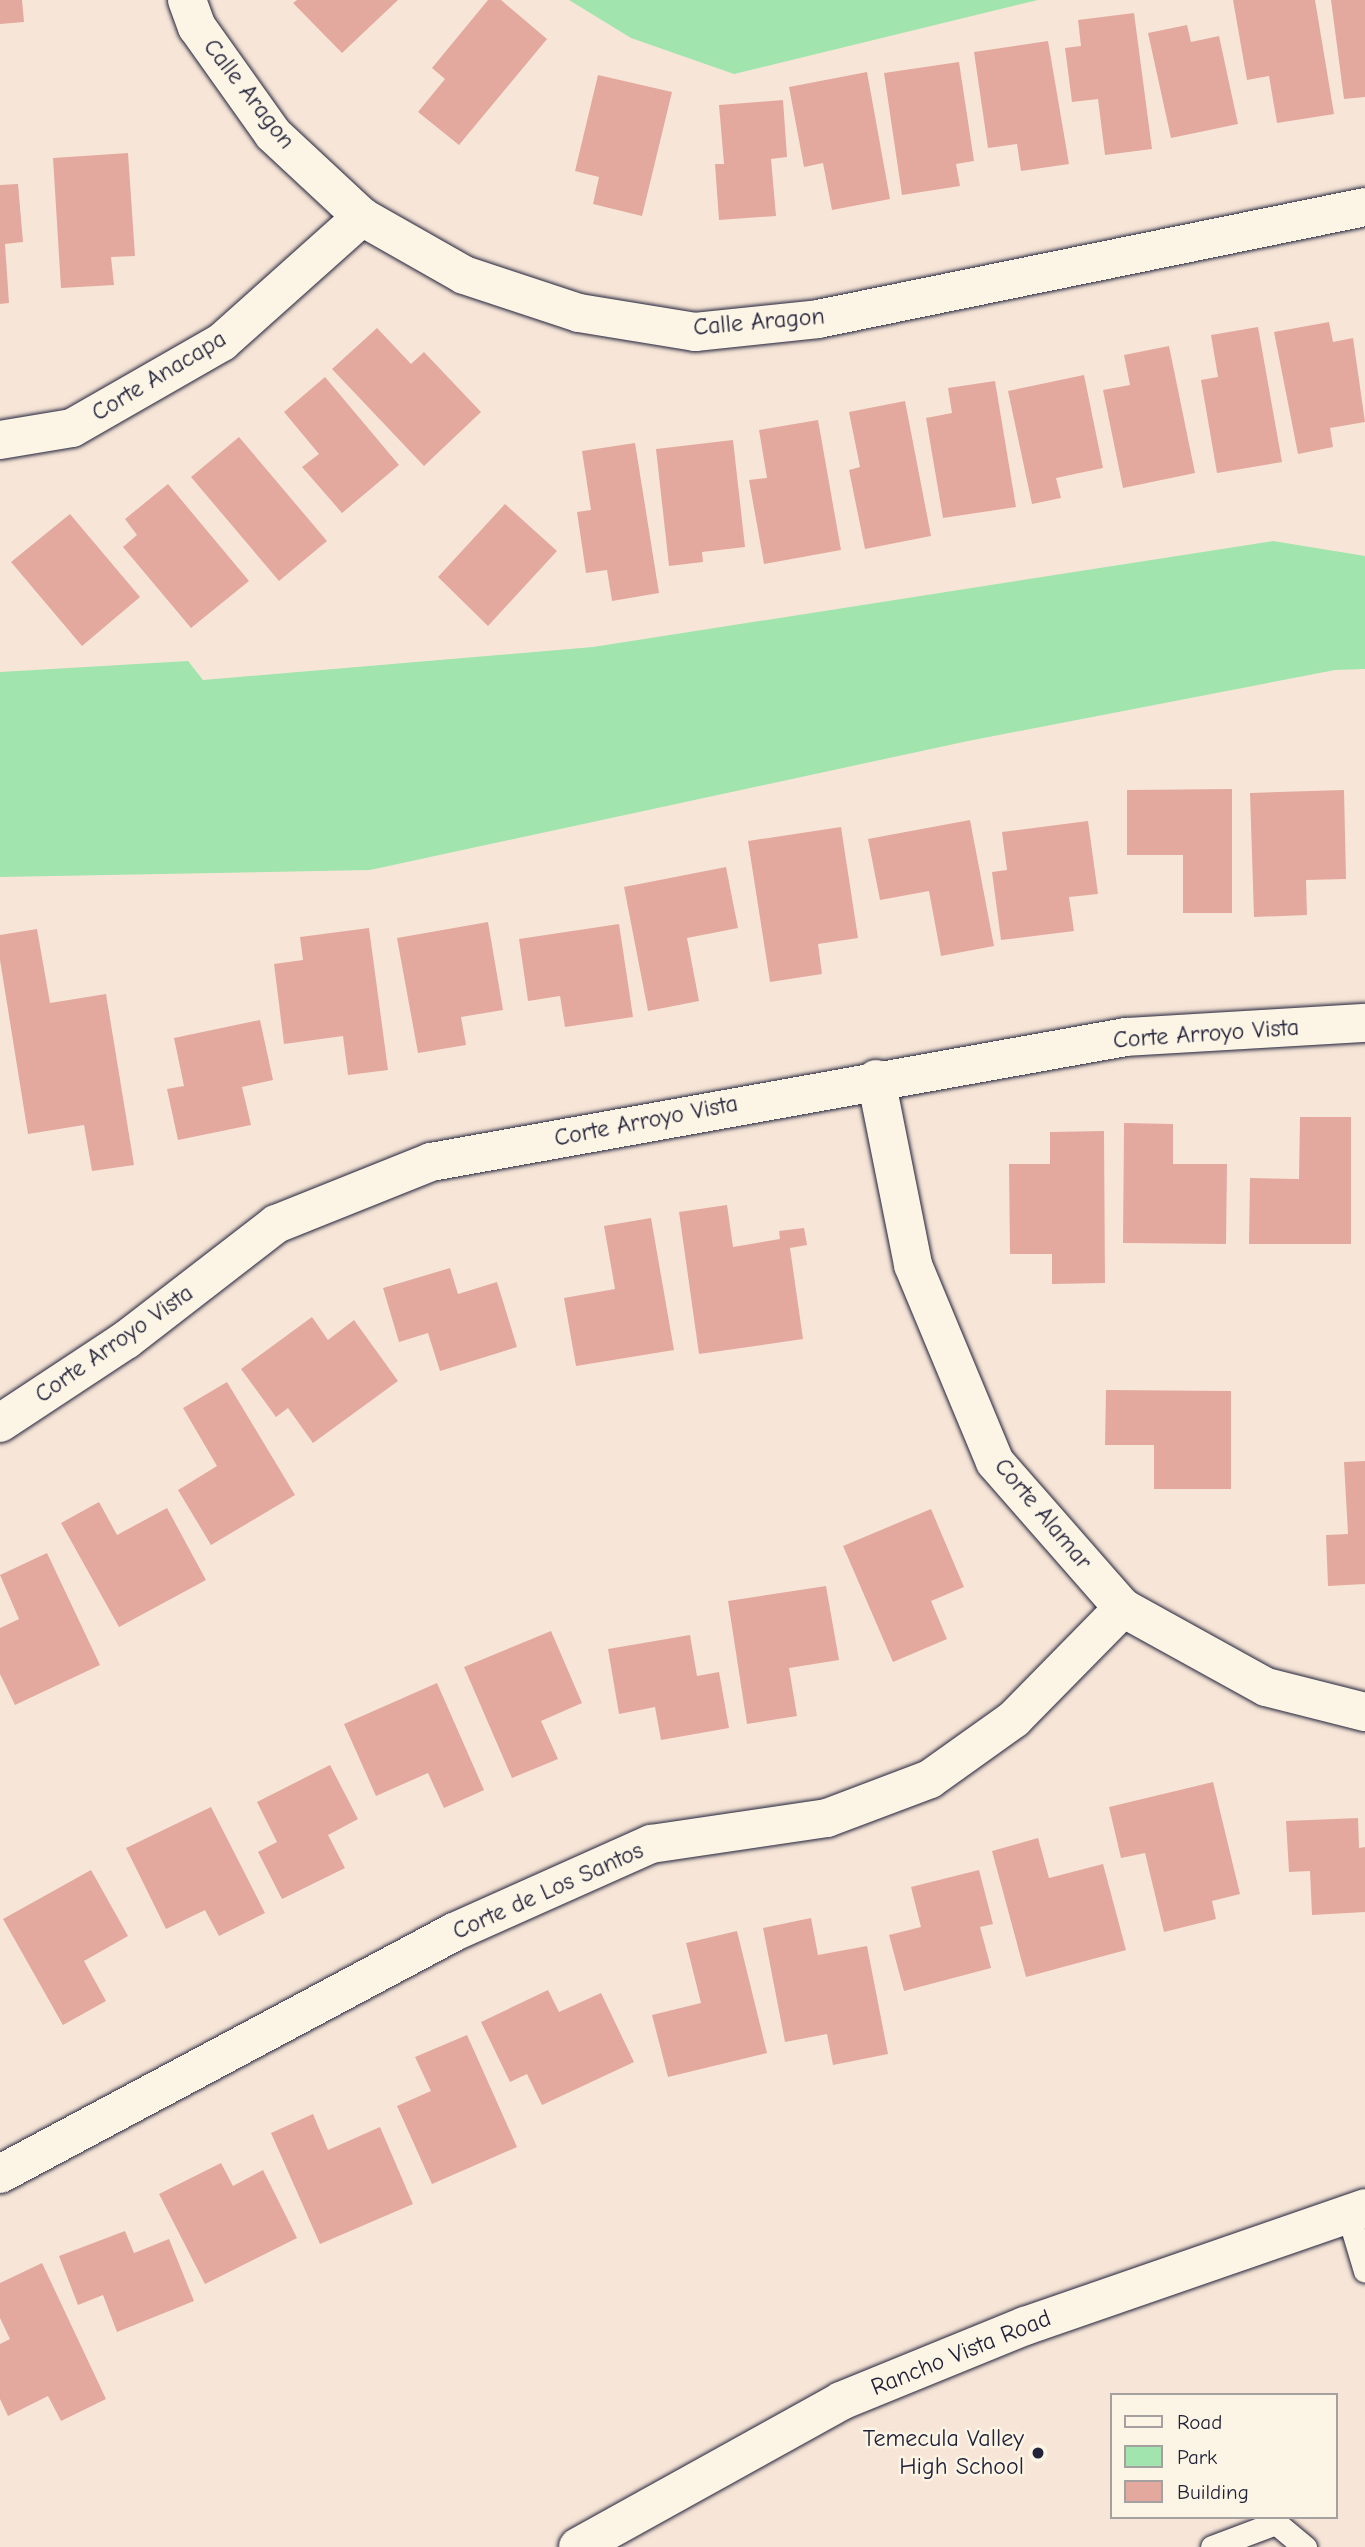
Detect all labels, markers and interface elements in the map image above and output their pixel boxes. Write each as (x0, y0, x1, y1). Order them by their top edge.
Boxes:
street label: Calle Aragon (197, 33, 301, 155)
street label: Calle Aragon (692, 302, 826, 342)
street label: Corte Anacapa (87, 325, 231, 427)
street label: Corte Arroyo Vista (1112, 1013, 1300, 1055)
street label: Corte Arroyo Vista (552, 1089, 740, 1153)
street label: Corte Arroyo Vista (29, 1279, 199, 1409)
street label: Corte Alamar (988, 1452, 1098, 1576)
street label: Corte de Los Santos (448, 1836, 648, 1946)
street label: Rancho Vista Road (867, 2304, 1055, 2402)
legend (1110, 2393, 1337, 2519)
text: Road (1177, 2410, 1222, 2434)
place label: Temecula Valley High School (863, 2425, 1024, 2481)
marker: Temecula Valley High School (1030, 2445, 1046, 2461)
text: Park (1177, 2445, 1217, 2469)
text: Building (1177, 2480, 1249, 2504)

